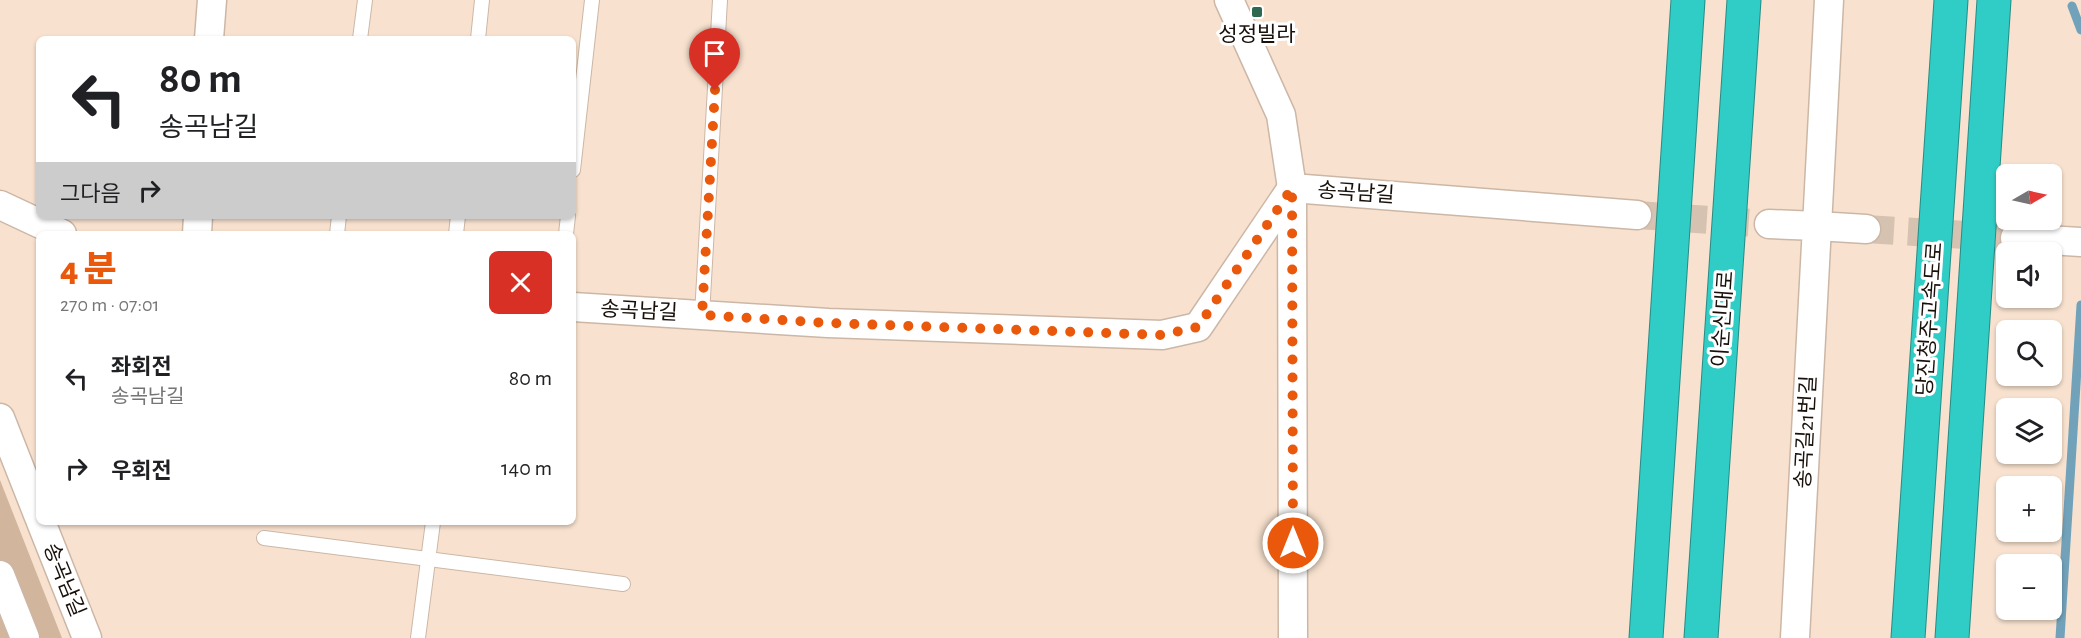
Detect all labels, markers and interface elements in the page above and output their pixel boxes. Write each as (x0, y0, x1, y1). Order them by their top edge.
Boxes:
marker: 성정빌라 (1250, 5, 1264, 19)
place label: 성정빌라 (1218, 23, 1296, 45)
pin (689, 28, 740, 90)
icon: arrive (698, 37, 731, 70)
text: 80 m (159, 58, 242, 100)
icon: left (60, 60, 138, 138)
text: 송곡남길 (159, 114, 258, 141)
north arrow (1996, 164, 2062, 230)
map controls (1996, 164, 2062, 620)
icon: right (133, 174, 166, 207)
street label: 송곡남길 (1317, 179, 1395, 206)
text: 그다음 (60, 183, 121, 205)
street label: 당진청주고속도로 (1913, 241, 1946, 397)
button: sound (1996, 242, 2062, 308)
button: close (489, 251, 552, 314)
text: 4 분 (60, 252, 117, 288)
street label: 이순신대로 (1708, 270, 1737, 368)
text: 270 m · 07:01 (60, 295, 159, 315)
street label: 송곡남길 (600, 297, 678, 324)
button: search (1996, 320, 2062, 386)
text: 좌회전 (111, 356, 172, 378)
icon: left (60, 362, 93, 395)
text: 80 m (509, 367, 552, 389)
street label: 송곡길21번길 (1792, 375, 1819, 489)
text: 송곡남길 (111, 387, 185, 407)
button: layers (1996, 398, 2062, 464)
icon: right (60, 452, 93, 485)
text: 140 m (501, 457, 552, 479)
text: 우회전 (111, 460, 172, 482)
button: + (1996, 476, 2062, 542)
position arrow (1261, 511, 1325, 575)
street label: 송곡남길 (40, 540, 89, 620)
button: − (1996, 554, 2062, 620)

